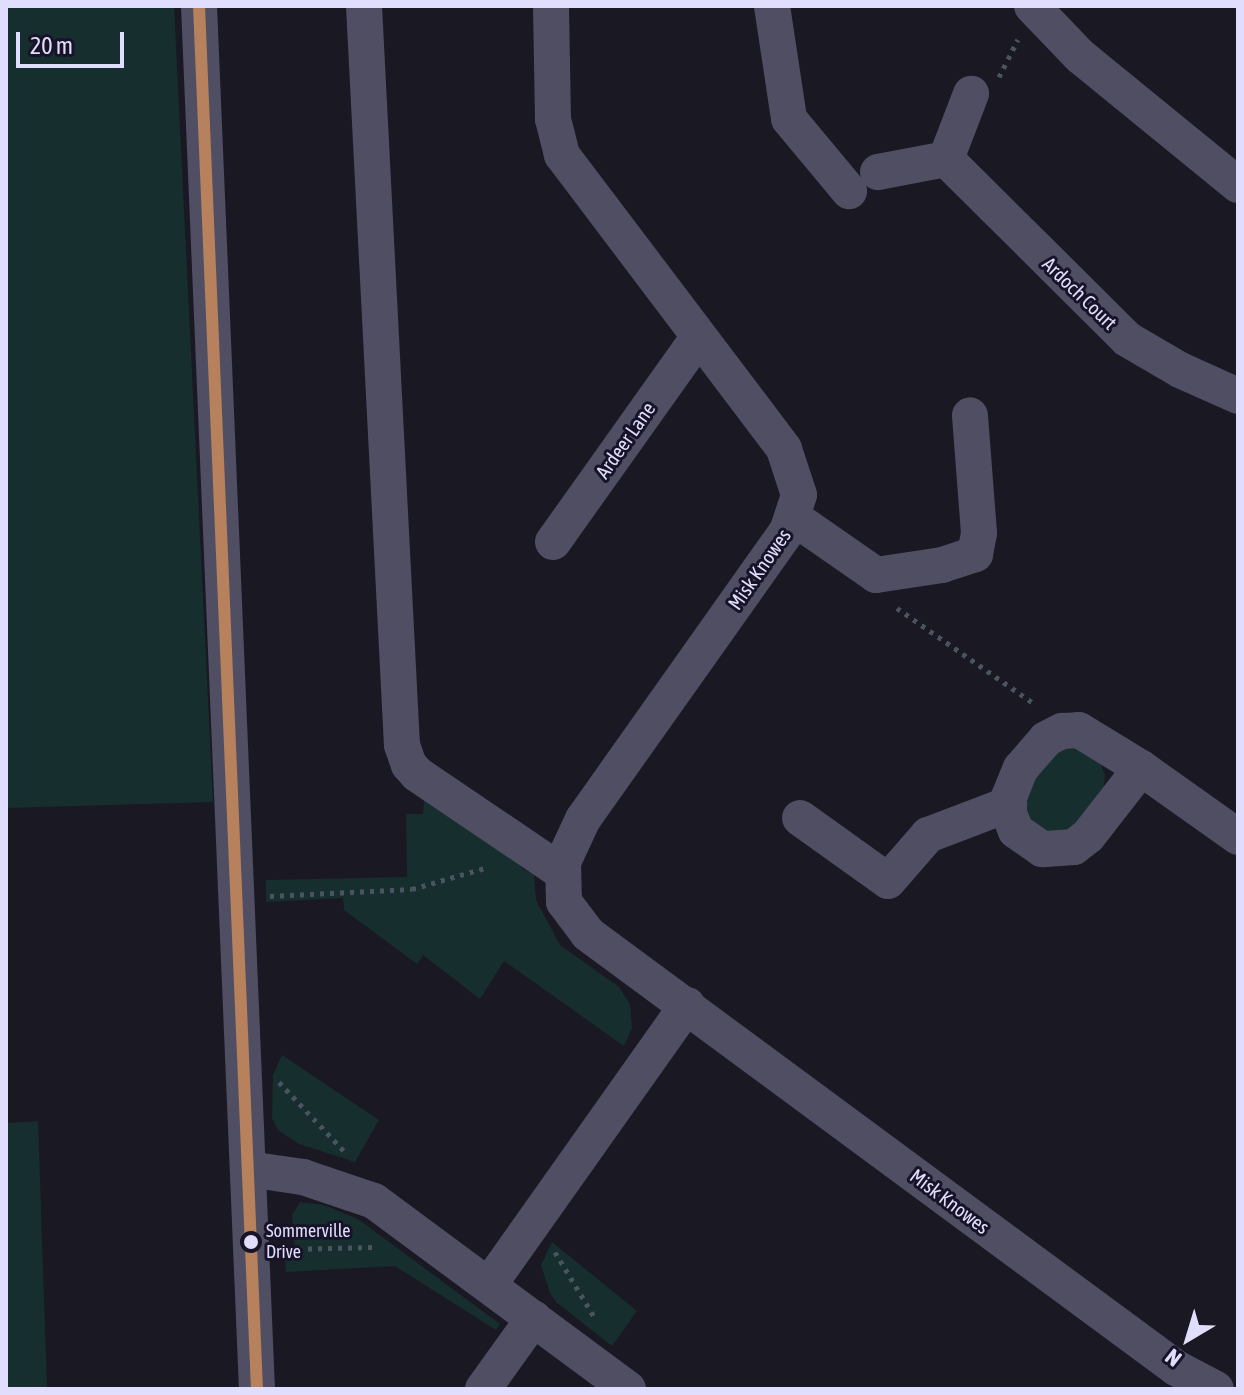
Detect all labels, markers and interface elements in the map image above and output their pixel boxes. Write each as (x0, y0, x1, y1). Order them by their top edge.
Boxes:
scale bar (20, 16, 128, 66)
text: 20 m (30, 32, 73, 59)
street label: Ardoch Court (1038, 252, 1122, 334)
street label: Ardeer Lane (590, 397, 660, 483)
street label: Misk Knowes (722, 524, 796, 614)
street label: Misk Knowes (906, 1163, 994, 1239)
place label: Sommerville Drive (266, 1221, 351, 1264)
marker: Sommerville Drive (243, 1234, 259, 1250)
north arrow (1148, 1299, 1228, 1379)
text: N (1160, 1344, 1186, 1372)

